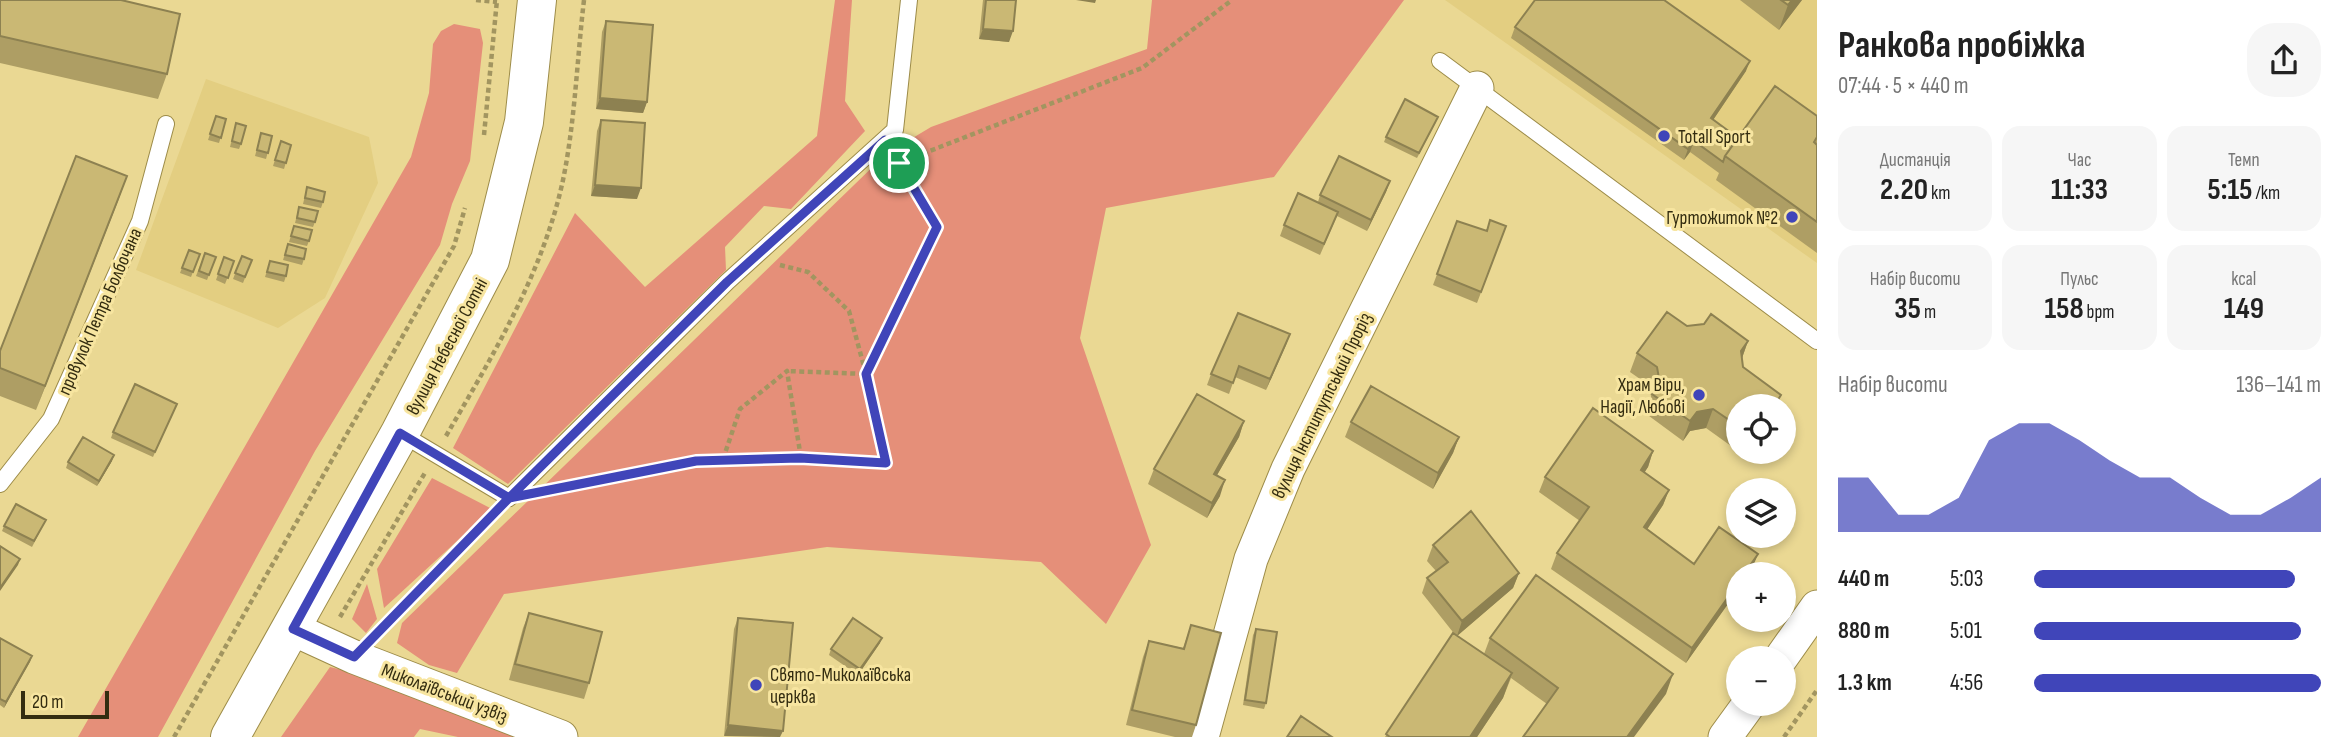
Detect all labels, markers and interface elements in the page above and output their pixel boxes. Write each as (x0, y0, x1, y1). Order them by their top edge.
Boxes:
text: Ранкова пробіжка (1838, 23, 2086, 68)
button: share (2247, 23, 2321, 97)
text: 07:44 · 5 × 440 m (1838, 72, 1969, 100)
place label: Totall Sport (1678, 126, 1751, 149)
marker: Totall Sport (1656, 128, 1672, 144)
pin (869, 133, 929, 193)
icon: arrive (880, 144, 918, 182)
text: Дистанція (1880, 149, 1951, 172)
text: Час (2067, 149, 2092, 172)
text: Темп (2228, 149, 2260, 172)
text: 2.20 (1880, 172, 1928, 208)
text: 11:33 (2051, 172, 2108, 208)
text: 5:15 (2208, 172, 2252, 208)
text: km (1928, 182, 1950, 205)
text: /km (2252, 182, 2280, 205)
place label: Гуртожиток №2 (1666, 207, 1778, 230)
marker: Гуртожиток №2 (1784, 209, 1800, 225)
street label: провулок Петра Болбочана (53, 225, 148, 399)
text: Набір висоти (1870, 268, 1960, 291)
text: Пульс (2060, 268, 2099, 291)
text: kcal (2231, 268, 2256, 291)
street label: вулиця Небесної Сотні (402, 274, 493, 419)
text: 35 (1894, 291, 1921, 327)
text: 158 (2044, 291, 2084, 327)
text: 149 (2224, 291, 2264, 327)
text: m (1921, 301, 1936, 324)
text: bpm (2084, 301, 2115, 324)
street label: вулиця Інститутський Проріз (1267, 309, 1377, 502)
text: Набір висоти (1838, 371, 1948, 399)
text: 136–141 m (2236, 371, 2321, 399)
place label: Храм Віри, Надії, Любові (1600, 374, 1685, 419)
marker: Храм Віри, Надії, Любові (1691, 387, 1707, 403)
map controls (1726, 394, 1796, 716)
button: locate (1726, 394, 1796, 464)
button: layers (1726, 478, 1796, 548)
button: + (1726, 562, 1796, 632)
text: 440 m (1838, 565, 1889, 593)
text: 5:03 (1950, 565, 1983, 593)
text: 880 m (1838, 617, 1890, 645)
text: 5:01 (1950, 617, 1982, 645)
button: − (1726, 646, 1796, 716)
street label: Миколаївський узвіз (378, 659, 511, 728)
place label: Свято-Миколаївська церква (770, 664, 911, 709)
text: 1.3 km (1838, 669, 1892, 697)
text: 4:56 (1950, 669, 1983, 697)
marker: Свято-Миколаївська церква (748, 677, 764, 693)
scale bar (21, 688, 108, 720)
text: 20 m (32, 691, 64, 714)

